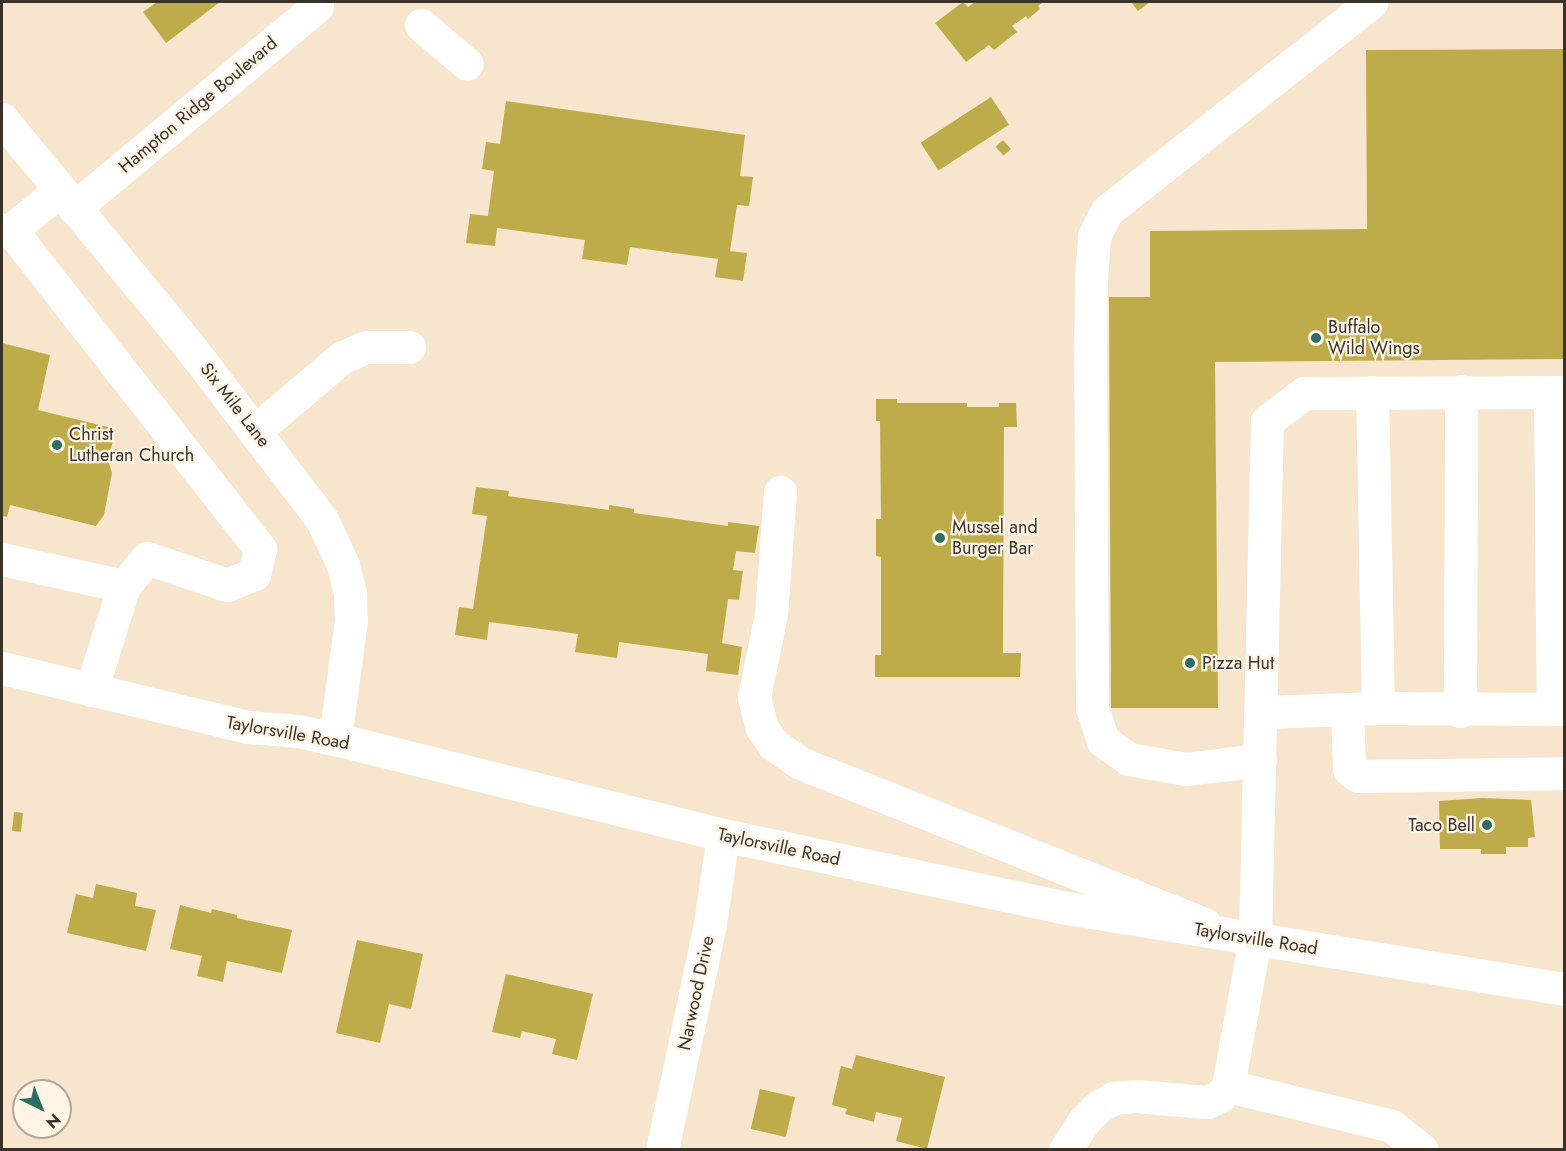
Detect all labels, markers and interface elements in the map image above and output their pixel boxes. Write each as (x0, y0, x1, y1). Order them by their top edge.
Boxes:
street label: Hampton Ridge Boulevard (114, 32, 282, 178)
place label: Buffalo Wild Wings (1328, 317, 1420, 360)
marker: Buffalo Wild Wings (1309, 331, 1323, 345)
street label: Six Mile Lane (195, 359, 275, 451)
place label: Christ Lutheran Church (69, 424, 194, 466)
marker: Christ Lutheran Church (50, 438, 64, 452)
place label: Mussel and Burger Bar (952, 517, 1038, 560)
marker: Mussel and Burger Bar (933, 531, 947, 545)
place label: Pizza Hut (1202, 652, 1274, 674)
marker: Pizza Hut (1183, 656, 1197, 670)
street label: Taylorsville Road (225, 712, 351, 754)
place label: Taco Bell (1408, 814, 1475, 836)
marker: Taco Bell (1480, 818, 1494, 832)
street label: Taylorsville Road (716, 823, 842, 871)
street label: Taylorsville Road (1193, 919, 1319, 959)
street label: Narwood Drive (673, 934, 719, 1052)
north arrow (12, 1079, 72, 1139)
text: N (41, 1108, 66, 1134)

